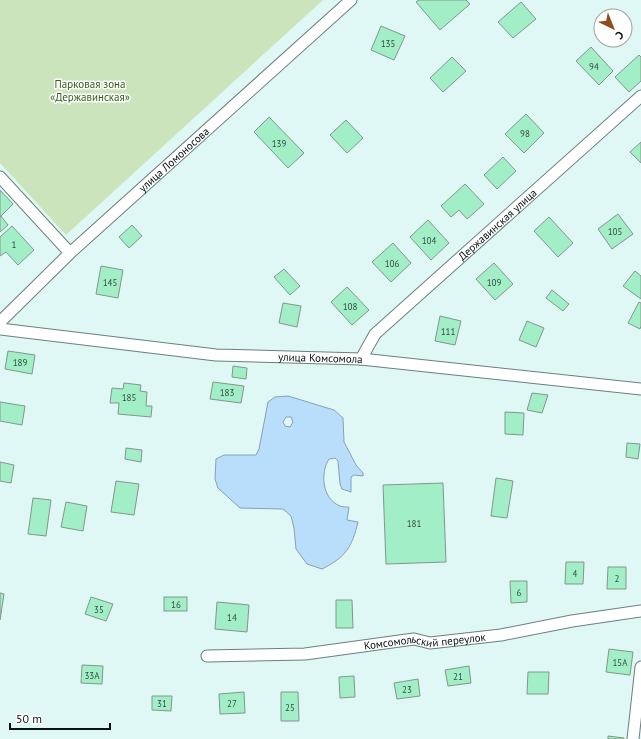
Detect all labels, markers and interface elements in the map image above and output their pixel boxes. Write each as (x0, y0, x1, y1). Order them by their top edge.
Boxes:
north arrow (593, 8, 633, 48)
text: С (613, 28, 627, 43)
house number: 135 (381, 38, 395, 49)
house number: 94 (589, 61, 599, 72)
park label: Парковая зона «Державинская» (50, 77, 130, 104)
street label: улица Ломоносова (136, 124, 212, 195)
house number: 98 (520, 128, 530, 139)
house number: 139 (272, 138, 286, 149)
street label: Державинская улица (455, 186, 540, 263)
house number: 105 (608, 226, 622, 237)
house number: 104 (422, 235, 436, 246)
house number: 1 (12, 239, 17, 250)
house number: 106 (385, 258, 399, 269)
house number: 145 (103, 277, 117, 288)
house number: 109 (487, 277, 501, 288)
house number: 108 (343, 301, 357, 312)
house number: 111 (441, 326, 455, 337)
street label: улица Комсомола (278, 350, 363, 366)
house number: 189 (13, 357, 27, 368)
house number: 183 (220, 387, 234, 398)
house number: 185 (122, 392, 136, 403)
house number: 181 (407, 518, 421, 529)
house number: 4 (573, 568, 578, 579)
house number: 2 (615, 573, 620, 584)
house number: 6 (517, 587, 522, 598)
house number: 16 (171, 599, 181, 610)
house number: 35 (94, 604, 104, 615)
house number: 14 (227, 612, 237, 623)
street label: Комсомольский переулок (363, 630, 487, 653)
house number: 15А (612, 657, 628, 668)
house number: 33А (84, 670, 100, 681)
house number: 21 (453, 671, 463, 682)
house number: 23 (402, 684, 412, 695)
house number: 31 (157, 698, 167, 709)
house number: 27 (227, 698, 237, 709)
house number: 25 (285, 702, 295, 713)
scale bar (10, 705, 110, 731)
text: 50 m (16, 711, 42, 726)

